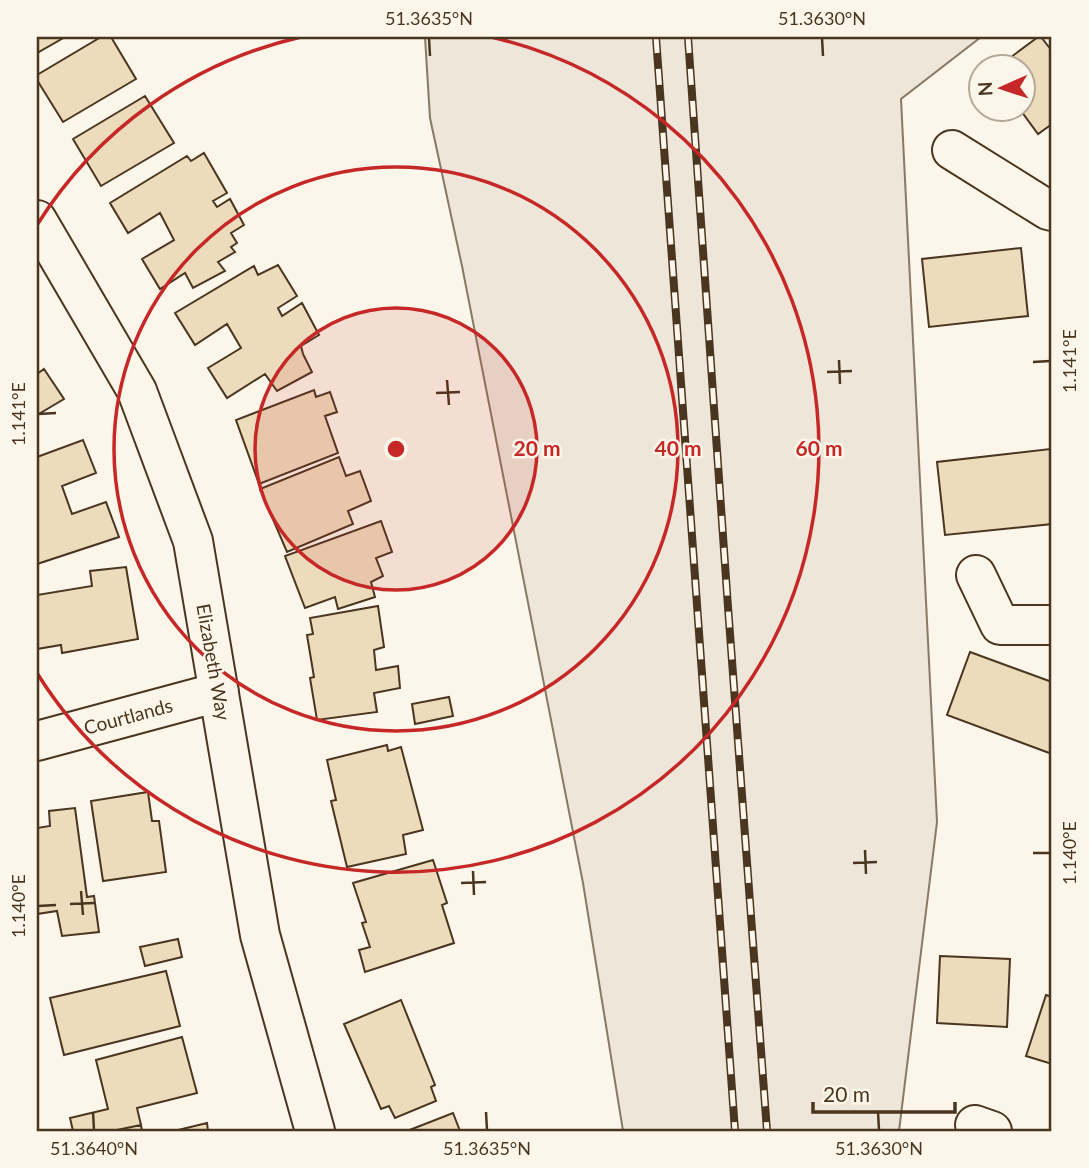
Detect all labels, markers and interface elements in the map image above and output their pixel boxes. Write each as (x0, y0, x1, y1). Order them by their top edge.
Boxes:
text: 51.3635°N (385, 7, 473, 29)
text: 51.3630°N (778, 7, 866, 29)
north arrow (967, 52, 1036, 122)
text: N (973, 81, 996, 97)
text: 1.141°E (1058, 329, 1080, 393)
text: 1.141°E (7, 382, 29, 446)
text: 20 m (513, 435, 561, 460)
text: 40 m (654, 435, 702, 460)
text: 60 m (795, 435, 843, 460)
centre of rings (384, 437, 408, 461)
street label: Elizabeth Way (192, 602, 236, 722)
street label: Courtlands (81, 693, 175, 739)
text: 1.140°E (1058, 821, 1080, 885)
text: 1.140°E (7, 874, 29, 938)
scale bar (813, 1070, 954, 1114)
text: 20 m (823, 1081, 870, 1106)
text: 51.3640°N (50, 1137, 138, 1159)
text: 51.3635°N (443, 1137, 531, 1159)
text: 51.3630°N (835, 1137, 923, 1159)

